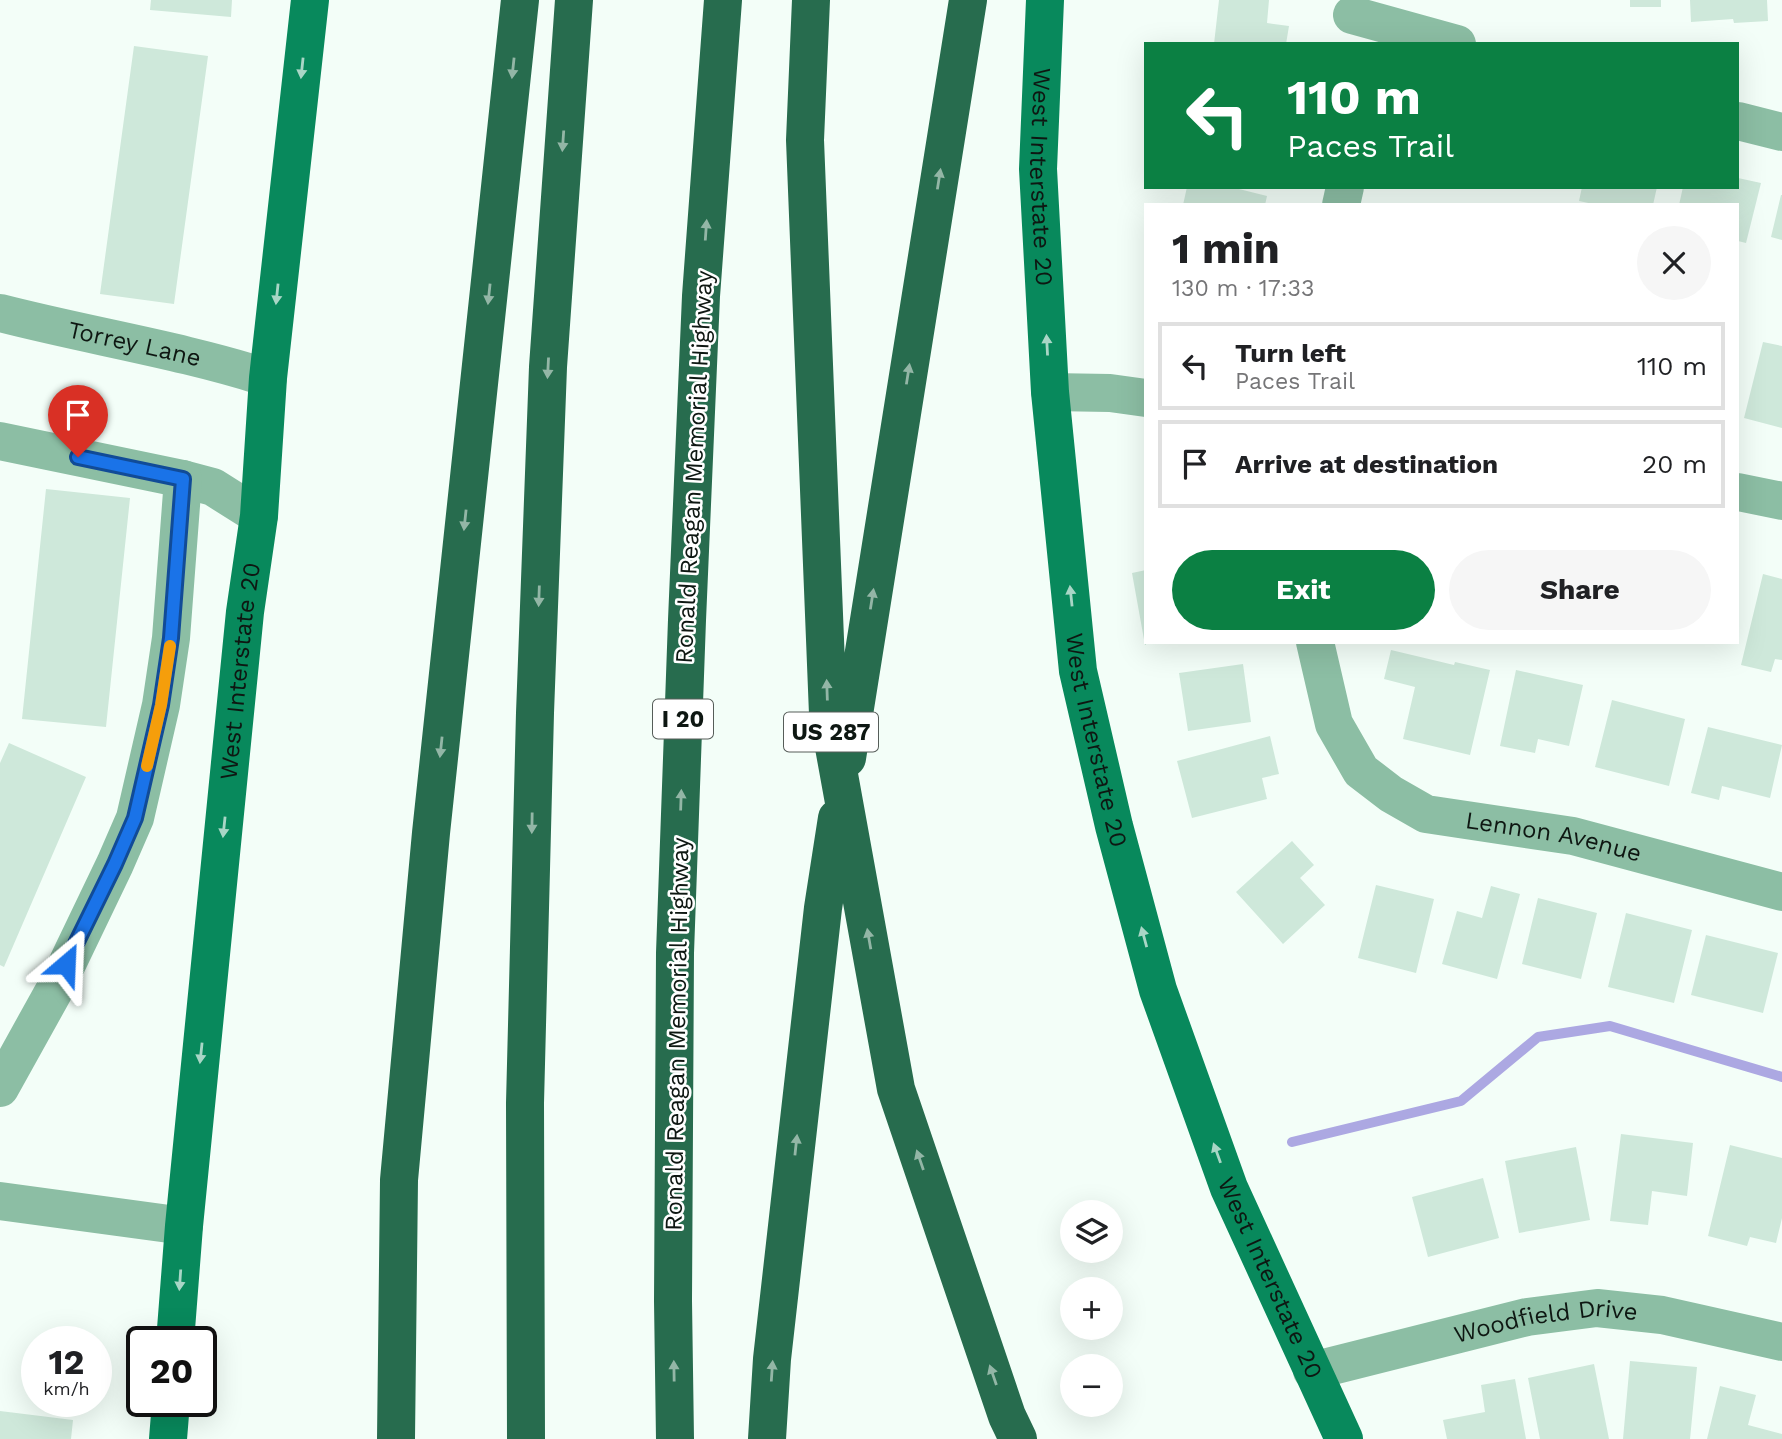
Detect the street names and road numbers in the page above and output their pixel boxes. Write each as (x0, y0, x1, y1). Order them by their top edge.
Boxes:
street label: West Interstate 20 (1024, 67, 1058, 287)
street label: Ronald Reagan Memorial Highway (670, 269, 718, 664)
street label: Torrey Lane (65, 316, 204, 372)
street label: West Interstate 20 (214, 560, 266, 781)
street label: West Interstate 20 (1060, 632, 1133, 850)
road number: I 20 (653, 699, 713, 738)
road number: US 287 (784, 712, 878, 752)
street label: Lennon Avenue (1463, 806, 1645, 868)
street label: Ronald Reagan Memorial Highway (660, 836, 694, 1231)
street label: West Interstate 20 (1212, 1173, 1328, 1383)
street label: Woodfield Drive (1451, 1294, 1639, 1349)

